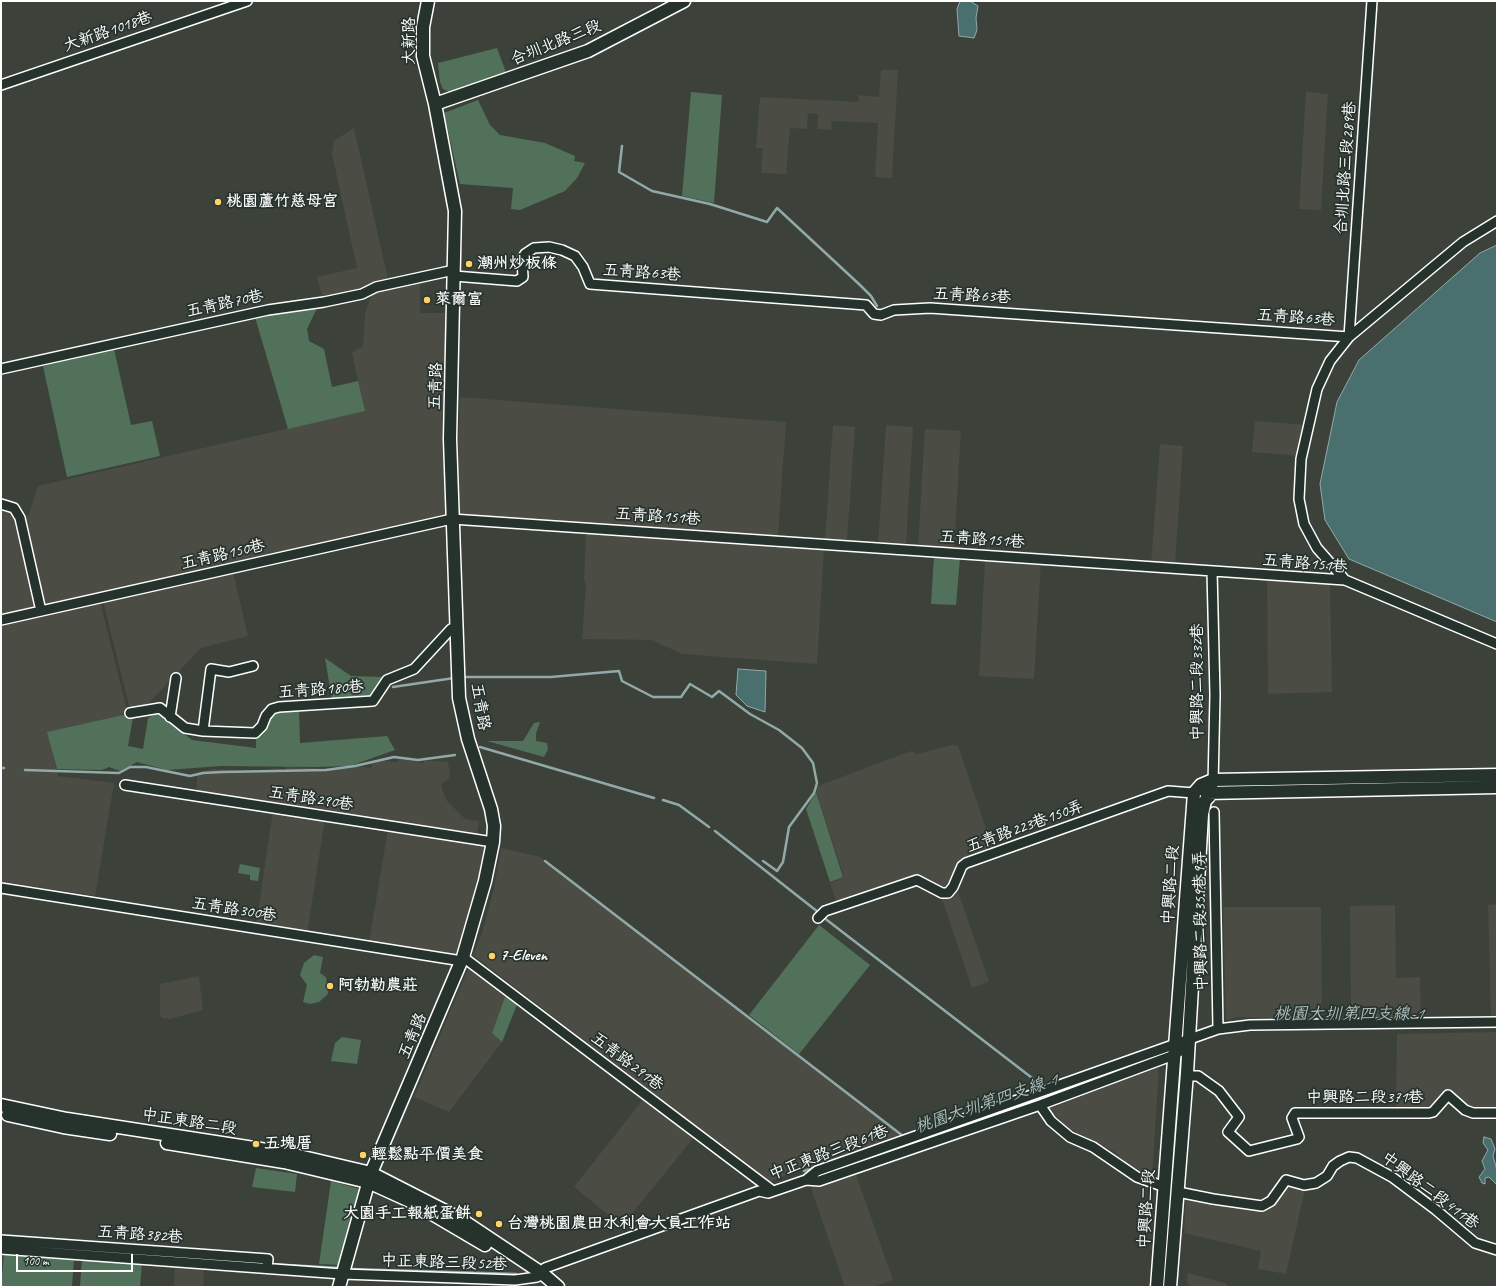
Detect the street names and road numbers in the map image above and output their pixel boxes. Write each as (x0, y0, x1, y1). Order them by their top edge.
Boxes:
street label: 大新路1018巷 (61, 8, 155, 56)
street label: 合圳北路三段 (508, 16, 604, 70)
street label: 大新路 (400, 17, 420, 65)
street label: 合圳北路三段289巷 (1332, 101, 1360, 235)
street label: 五青路63巷 (602, 261, 682, 285)
street label: 五青路63巷 (932, 284, 1012, 308)
street label: 五青路70巷 (185, 286, 265, 322)
street label: 五青路63巷 (1256, 306, 1336, 330)
street label: 五青路 (426, 362, 446, 410)
street label: 五青路151巷 (615, 504, 701, 530)
street label: 五青路151巷 (939, 527, 1025, 553)
street label: 五青路150巷 (179, 536, 267, 574)
street label: 五青路151巷 (1262, 551, 1348, 577)
street label: 中興路二段332巷 (1188, 623, 1208, 741)
street label: 五青路180巷 (278, 677, 364, 703)
street label: 五青路 (466, 682, 494, 732)
street label: 五青路290巷 (267, 783, 355, 815)
street label: 五青路223巷150弄 (964, 797, 1086, 857)
street label: 中興路二段 (1159, 844, 1183, 926)
street label: 中興路二段359巷9弄 (1190, 850, 1212, 992)
street label: 五青路300巷 (190, 894, 278, 926)
street label: 五青路 (395, 1010, 431, 1062)
street label: 五青路291巷 (587, 1029, 667, 1095)
street label: 中興路二段371巷 (1306, 1088, 1424, 1108)
street label: 中正東路二段 (140, 1105, 238, 1139)
street label: 中正東路三段61巷 (767, 1121, 891, 1185)
street label: 中興路二段411巷 (1377, 1148, 1483, 1234)
street label: 中興路二段 (1135, 1168, 1159, 1250)
street label: 五青路382巷 (97, 1222, 183, 1248)
street label: 中正東路三段52巷 (381, 1251, 507, 1275)

